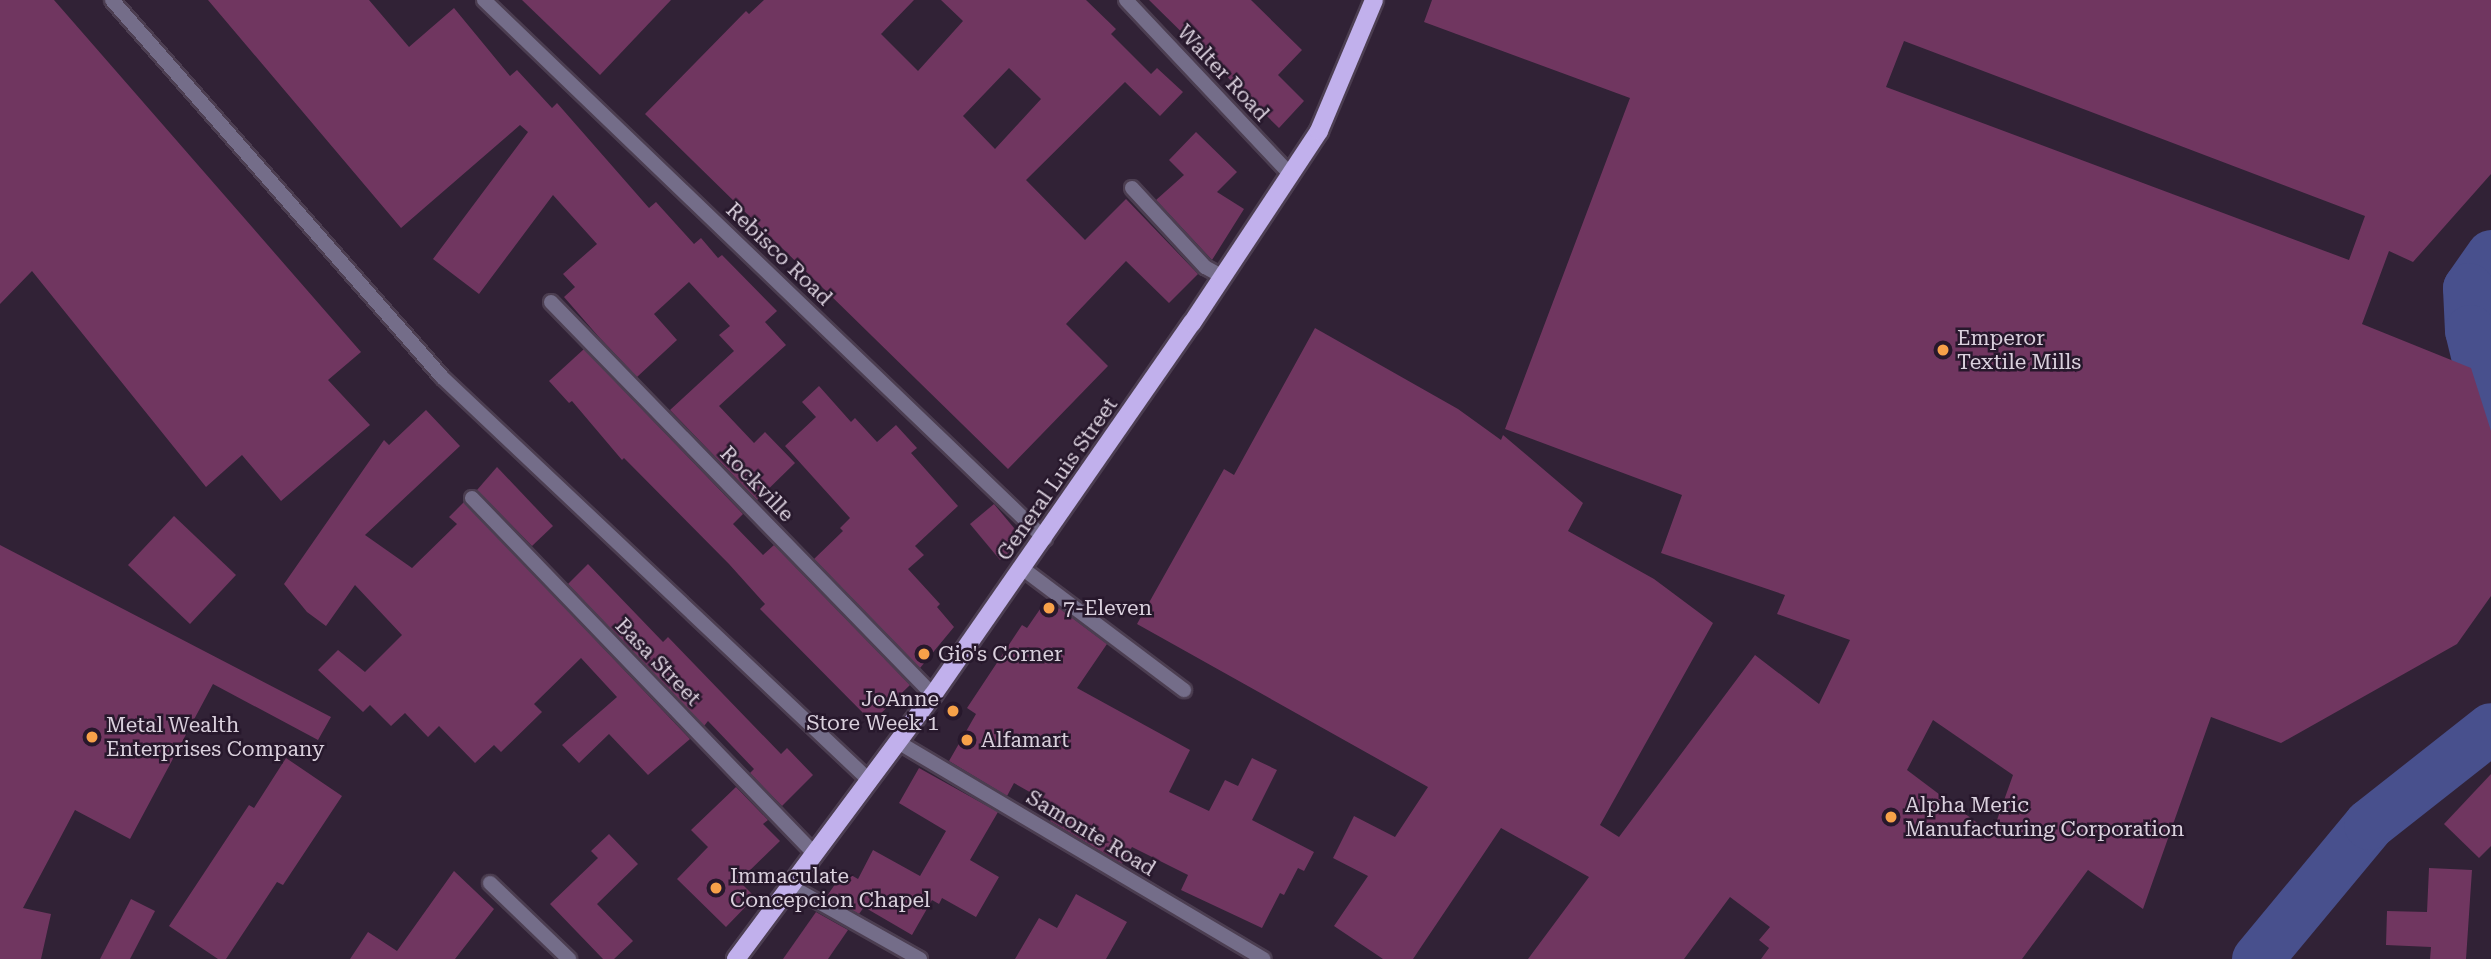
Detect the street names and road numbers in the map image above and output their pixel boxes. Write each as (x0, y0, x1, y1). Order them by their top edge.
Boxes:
street label: Walter Road (1172, 19, 1274, 127)
street label: Rebisco Road (721, 197, 837, 311)
street label: General Luis Street (991, 393, 1123, 565)
street label: Rockville (715, 441, 799, 527)
street label: Basa Street (610, 613, 706, 711)
street label: Samonte Road (1022, 785, 1160, 881)

